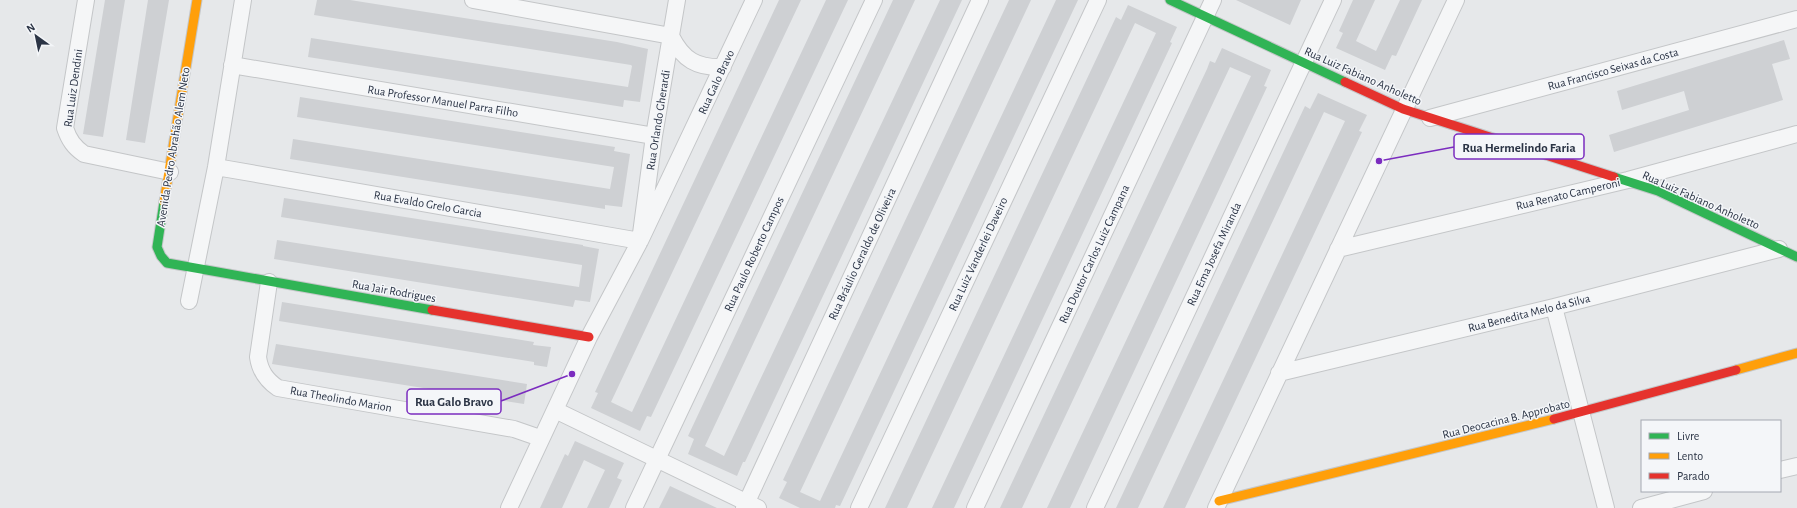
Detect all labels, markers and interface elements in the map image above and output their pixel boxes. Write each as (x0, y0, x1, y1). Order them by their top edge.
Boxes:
north arrow (16, 16, 56, 56)
text: N (25, 21, 37, 35)
street label: Rua Luiz Fabiano Anholetto (1303, 45, 1424, 107)
street label: Rua Francisco Seixas da Costa (1546, 46, 1680, 92)
street label: Rua Luiz Dendini (62, 48, 84, 128)
street label: Rua Galo Bravo (696, 48, 736, 116)
street label: Avenida Pedro Abrahão Alem Neto (154, 66, 192, 228)
street label: Rua Orlando Gherardi (644, 69, 672, 171)
street label: Rua Professor Manuel Parra Filho (367, 83, 519, 119)
callout: Rua Hermelindo Faria (1454, 134, 1584, 159)
text: Rua Hermelindo Faria (1462, 142, 1576, 155)
street label: Rua Luiz Fabiano Anholetto (1641, 169, 1762, 231)
street label: Rua Renato Camperoni (1515, 176, 1621, 212)
street label: Rua Doutor Carlos Luiz Campana (1057, 182, 1132, 325)
street label: Rua Bráulio Geraldo de Oliveira (826, 186, 898, 322)
street label: Rua Evaldo Grelo Garcia (373, 189, 483, 220)
street label: Rua Paulo Roberto Campos (722, 195, 786, 313)
street label: Rua Luiz Vanderlei Daveiro (946, 195, 1010, 313)
street label: Rua Ema Josefa Miranda (1185, 200, 1243, 308)
street label: Rua Jair Rodrigues (351, 278, 437, 304)
street label: Rua Benedita Melo da Silva (1467, 292, 1592, 334)
street label: Rua Theolindo Marion (289, 384, 393, 414)
callout: Rua Galo Bravo (407, 389, 501, 414)
text: Rua Galo Bravo (415, 396, 494, 409)
street label: Rua Deocacina B. Approbato (1441, 397, 1571, 441)
legend (1641, 420, 1781, 492)
text: Livre (1677, 430, 1699, 442)
text: Lento (1677, 450, 1703, 462)
text: Parado (1677, 470, 1710, 482)

